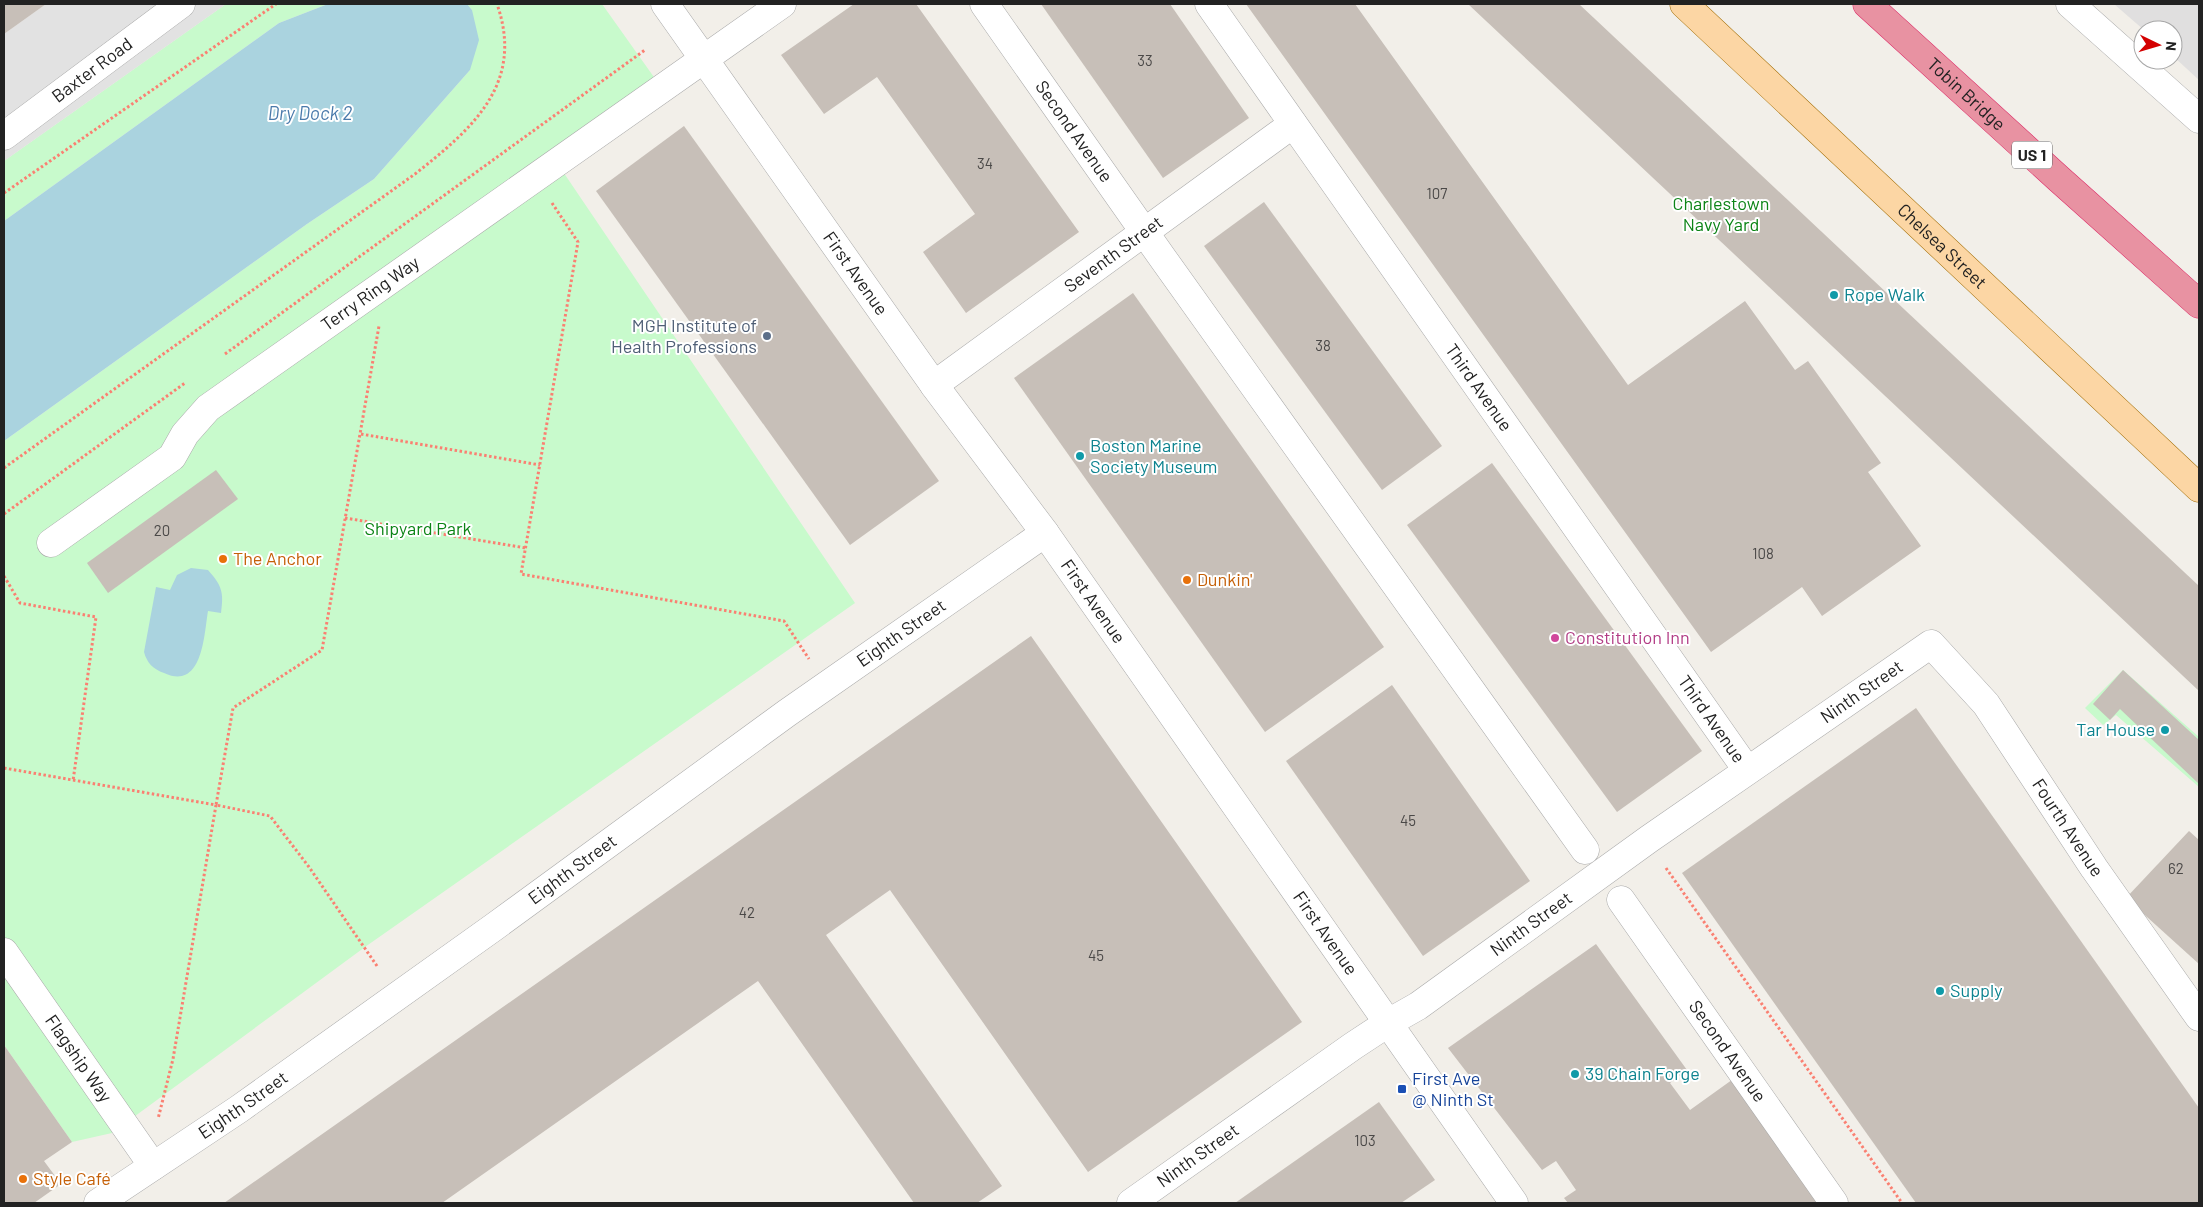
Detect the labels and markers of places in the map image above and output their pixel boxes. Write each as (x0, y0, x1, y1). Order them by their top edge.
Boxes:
place label: Rope Walk (1844, 283, 1925, 305)
marker: Rope Walk (1828, 289, 1840, 301)
place label: MGH Institute of Health Professions (611, 314, 757, 357)
marker: MGH Institute of Health Professions (761, 330, 773, 342)
place label: Boston Marine Society Museum (1090, 434, 1218, 477)
marker: Boston Marine Society Museum (1074, 450, 1086, 462)
place label: The Anchor (233, 547, 322, 569)
marker: The Anchor (217, 553, 229, 565)
place label: Dunkin' (1197, 568, 1252, 590)
marker: Dunkin' (1181, 574, 1193, 586)
place label: Constitution Inn (1565, 626, 1690, 648)
marker: Constitution Inn (1549, 632, 1561, 644)
place label: Tar House (2076, 718, 2155, 740)
marker: Tar House (2159, 724, 2171, 736)
place label: Supply (1950, 979, 2002, 1001)
marker: Supply (1934, 985, 1946, 997)
place label: 39 Chain Forge (1585, 1062, 1700, 1084)
place label: First Ave @ Ninth St (1412, 1067, 1494, 1110)
marker: 39 Chain Forge (1569, 1068, 1581, 1080)
marker: First Ave @ Ninth St (1396, 1083, 1408, 1095)
place label: Style Café (33, 1167, 111, 1189)
marker: Style Café (17, 1173, 29, 1185)

